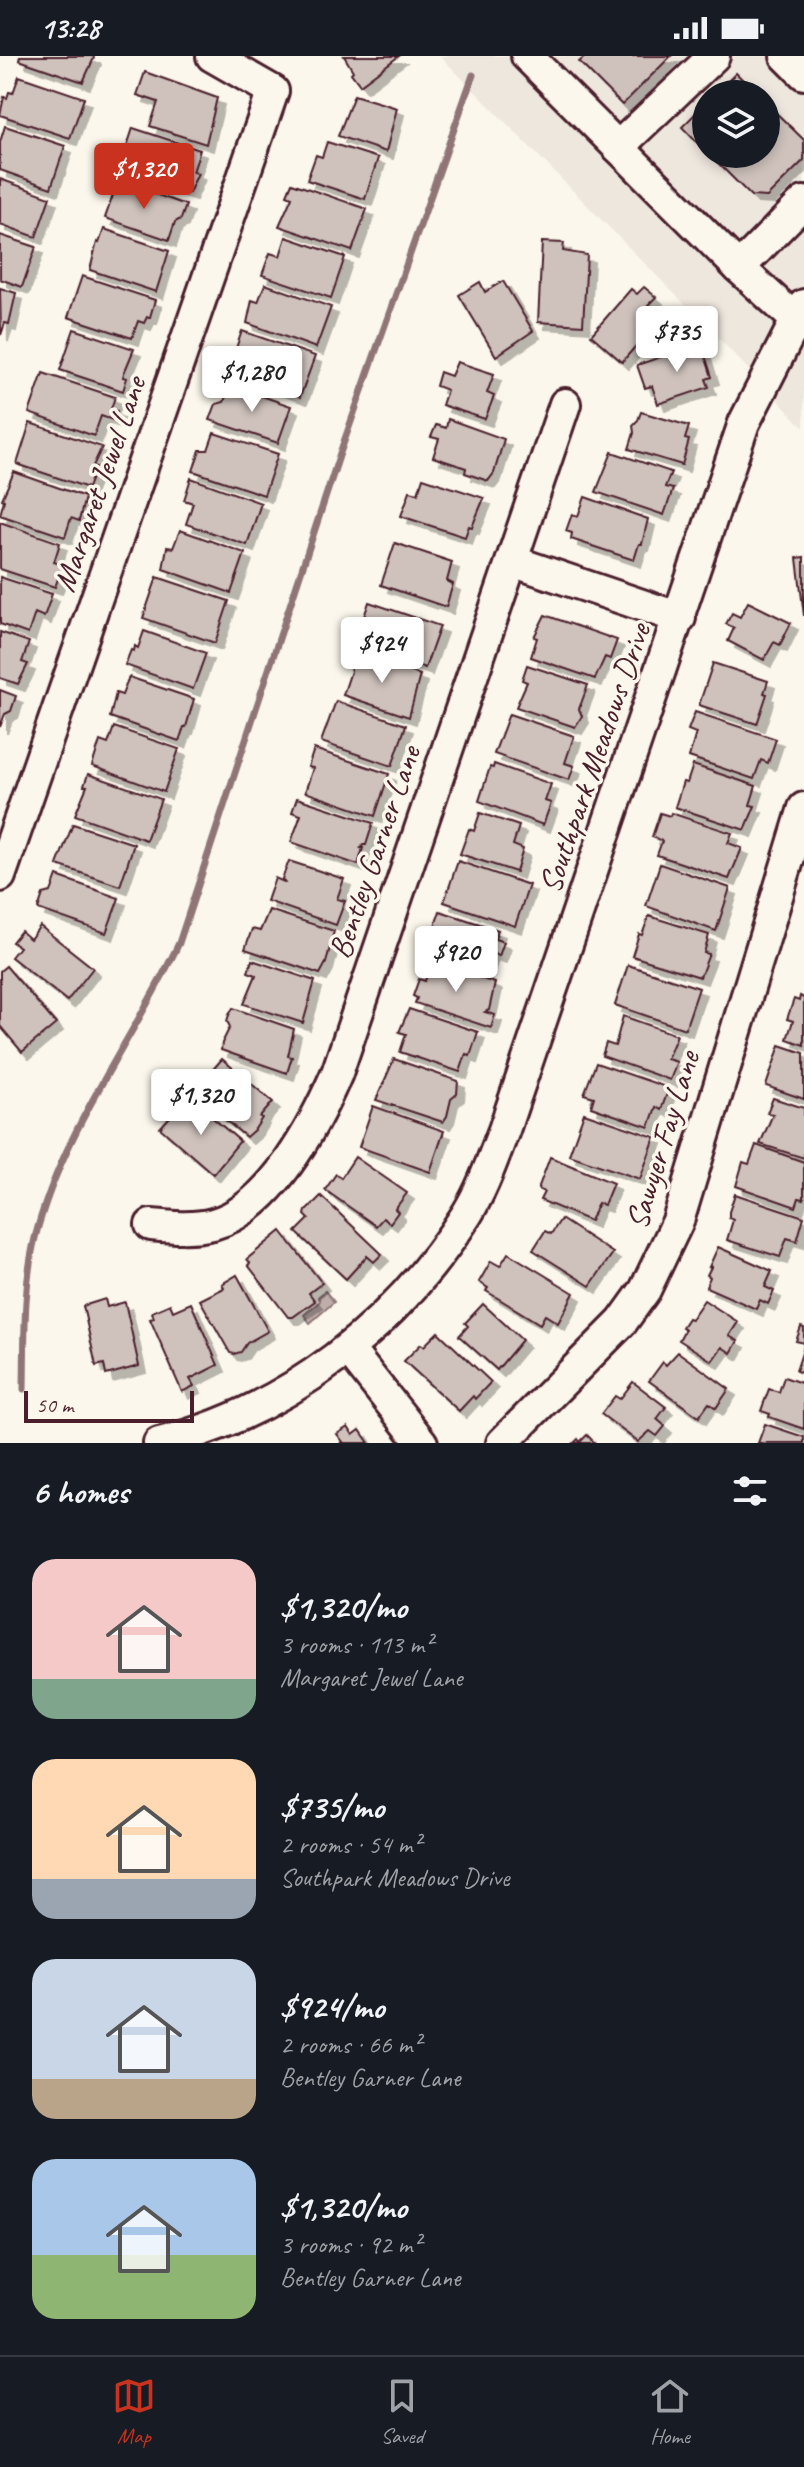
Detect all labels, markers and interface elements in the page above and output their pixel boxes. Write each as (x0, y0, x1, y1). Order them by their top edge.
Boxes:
text: 13:28 (40, 9, 100, 47)
map controls (692, 80, 780, 168)
button: layers (692, 80, 780, 168)
pin: $1,320 (79, 143, 209, 211)
text: $1,320 (112, 152, 176, 185)
pin: $735 (630, 306, 724, 374)
text: $735 (654, 315, 700, 348)
pin: $1,280 (187, 346, 317, 414)
text: $1,280 (220, 355, 284, 388)
street label: Margaret Jewel Lane (44, 369, 156, 597)
street label: Southpark Meadows Drive (529, 616, 661, 898)
pin: $924 (335, 617, 429, 685)
text: $924 (359, 626, 405, 659)
street label: Bentley Garner Lane (319, 738, 431, 964)
pin: $920 (409, 926, 503, 994)
text: $920 (433, 935, 479, 968)
street label: Sawyer Fay Lane (616, 1044, 710, 1234)
pin: $1,320 (136, 1069, 266, 1137)
text: $1,320 (169, 1078, 233, 1111)
scale bar (24, 1387, 194, 1423)
text: 50 m (36, 1391, 73, 1419)
icon: filters (728, 1469, 772, 1513)
text: 6 homes (32, 1470, 129, 1513)
text: $1,320/mo (280, 1585, 407, 1628)
icon: home (96, 1591, 192, 1687)
text: 3 rooms · 113 m² (280, 1628, 432, 1661)
text: Margaret Jewel Lane (280, 1661, 462, 1694)
text: $735/mo (280, 1785, 384, 1828)
icon: home (96, 1791, 192, 1887)
text: 2 rooms · 54 m² (280, 1828, 421, 1861)
text: Southpark Meadows Drive (280, 1861, 509, 1894)
text: $924/mo (280, 1985, 384, 2028)
icon: home (96, 1991, 192, 2087)
text: 2 rooms · 66 m² (280, 2028, 421, 2061)
text: Bentley Garner Lane (280, 2061, 460, 2094)
text: $1,320/mo (280, 2185, 407, 2228)
icon: home (96, 2191, 192, 2287)
text: 3 rooms · 92 m² (280, 2228, 421, 2261)
text: Bentley Garner Lane (280, 2261, 460, 2294)
tab: Map (112, 2374, 156, 2450)
tab: Saved (380, 2374, 424, 2450)
tab: Home (648, 2374, 692, 2450)

